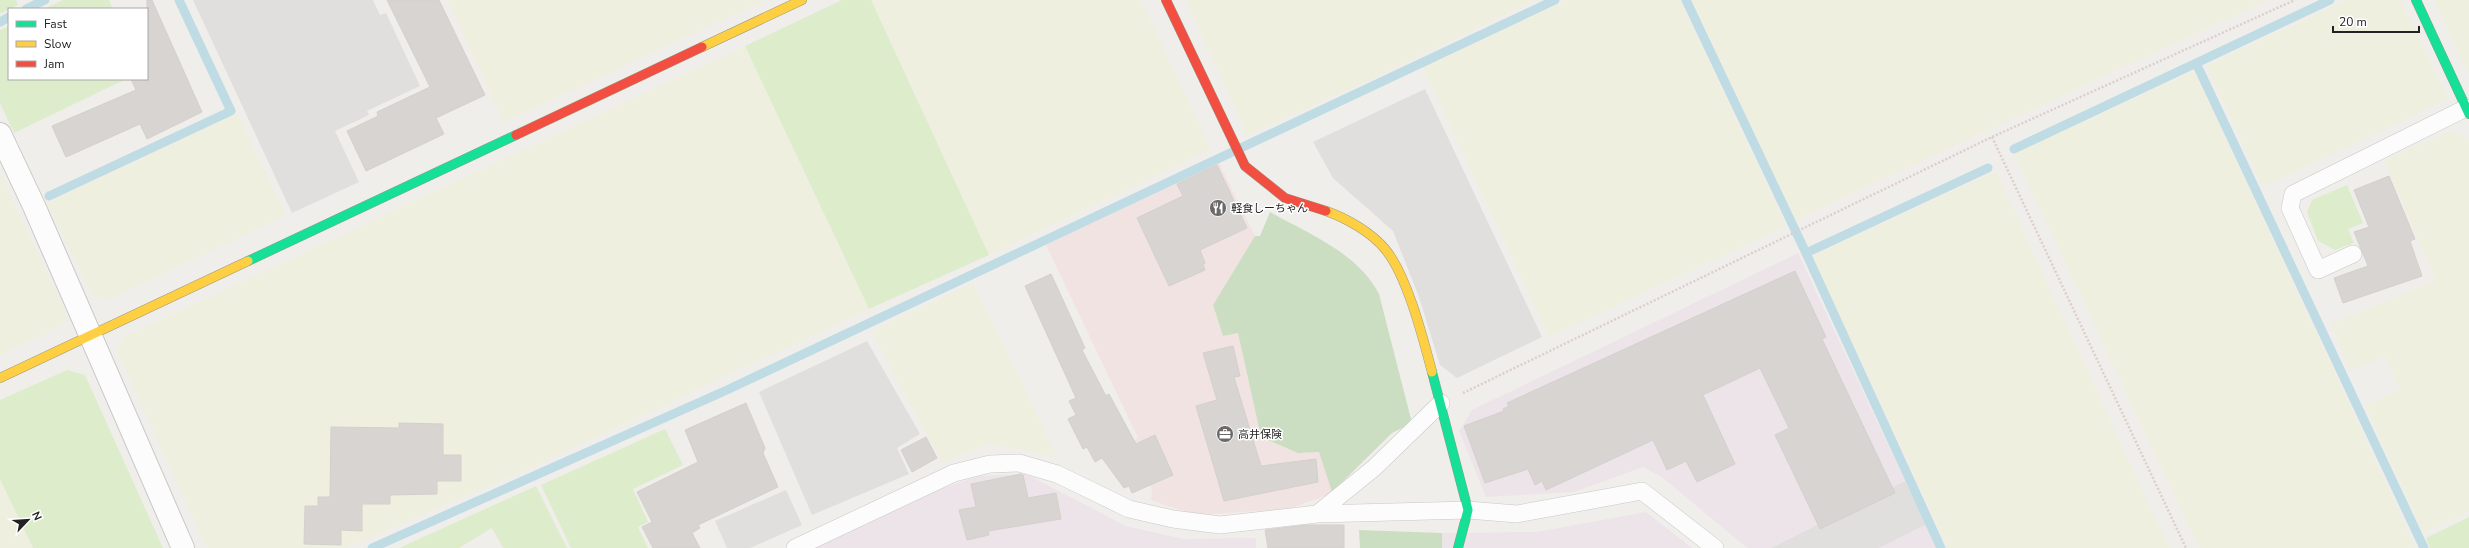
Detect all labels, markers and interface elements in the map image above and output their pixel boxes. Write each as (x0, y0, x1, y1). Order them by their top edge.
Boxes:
legend (8, 8, 148, 80)
scale bar (2333, 8, 2419, 34)
text: 20 m (2339, 14, 2367, 30)
text: Fast (44, 16, 67, 32)
text: Slow (44, 36, 72, 52)
text: Jam (43, 56, 65, 72)
restaurant icon: 軽食しーちゃん (1208, 198, 1228, 218)
place label: 軽食しーちゃん (1231, 201, 1308, 216)
office icon: 高井保険 (1215, 424, 1235, 444)
place label: 高井保険 (1238, 427, 1282, 442)
north arrow (8, 500, 48, 540)
text: N (28, 509, 45, 523)

